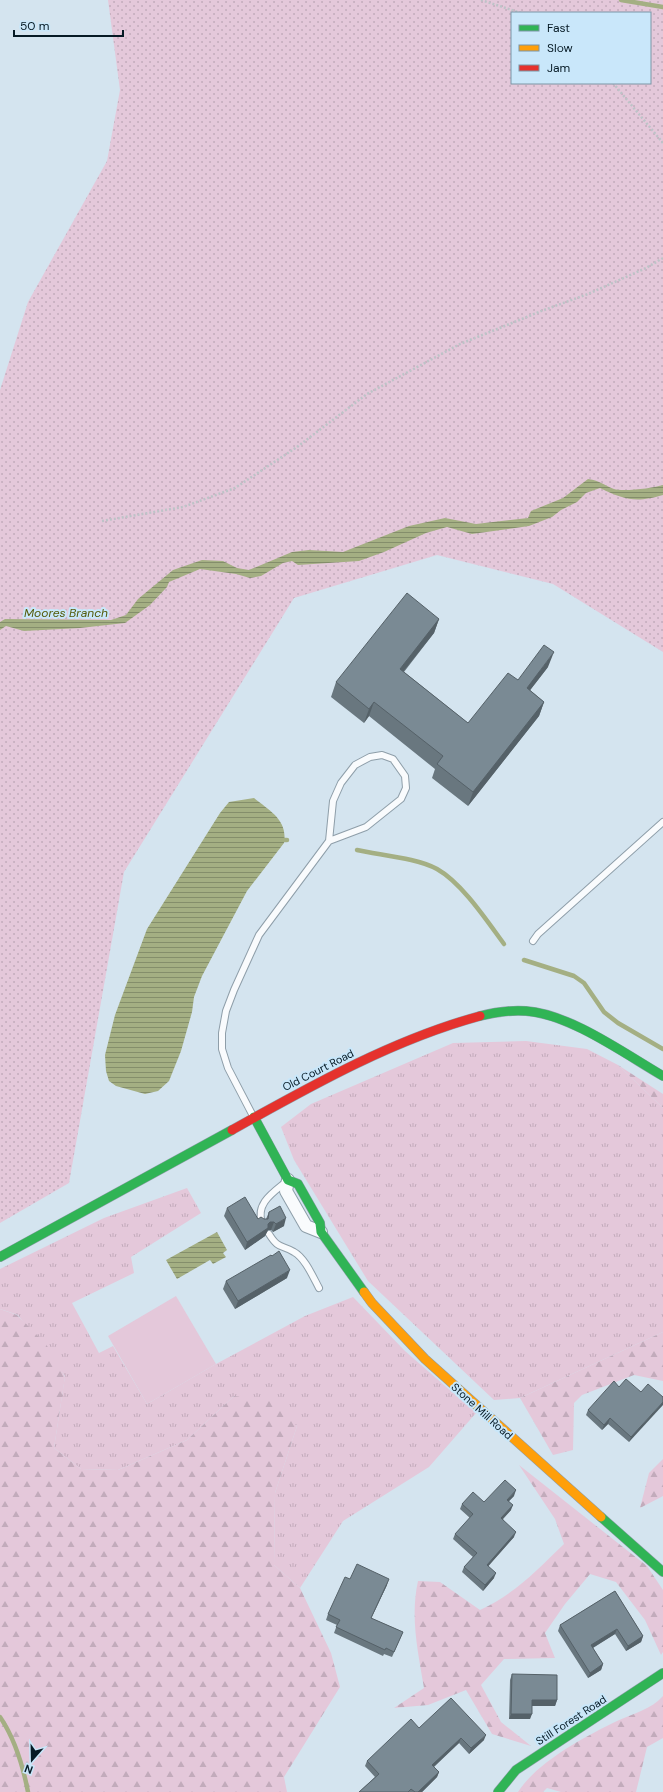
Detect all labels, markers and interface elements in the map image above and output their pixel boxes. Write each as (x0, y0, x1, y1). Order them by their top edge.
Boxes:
scale bar (14, 12, 123, 38)
legend (511, 12, 651, 84)
text: 50 m (20, 18, 49, 34)
text: Fast (547, 20, 570, 36)
text: Slow (547, 40, 573, 56)
text: Jam (547, 60, 570, 76)
water label: Moores Branch (24, 605, 108, 621)
street label: Old Court Road (280, 1046, 356, 1094)
street label: Stone Mill Road (448, 1380, 516, 1442)
street label: Still Forest Road (533, 1692, 609, 1748)
north arrow (12, 1740, 52, 1780)
text: N (22, 1761, 35, 1777)

